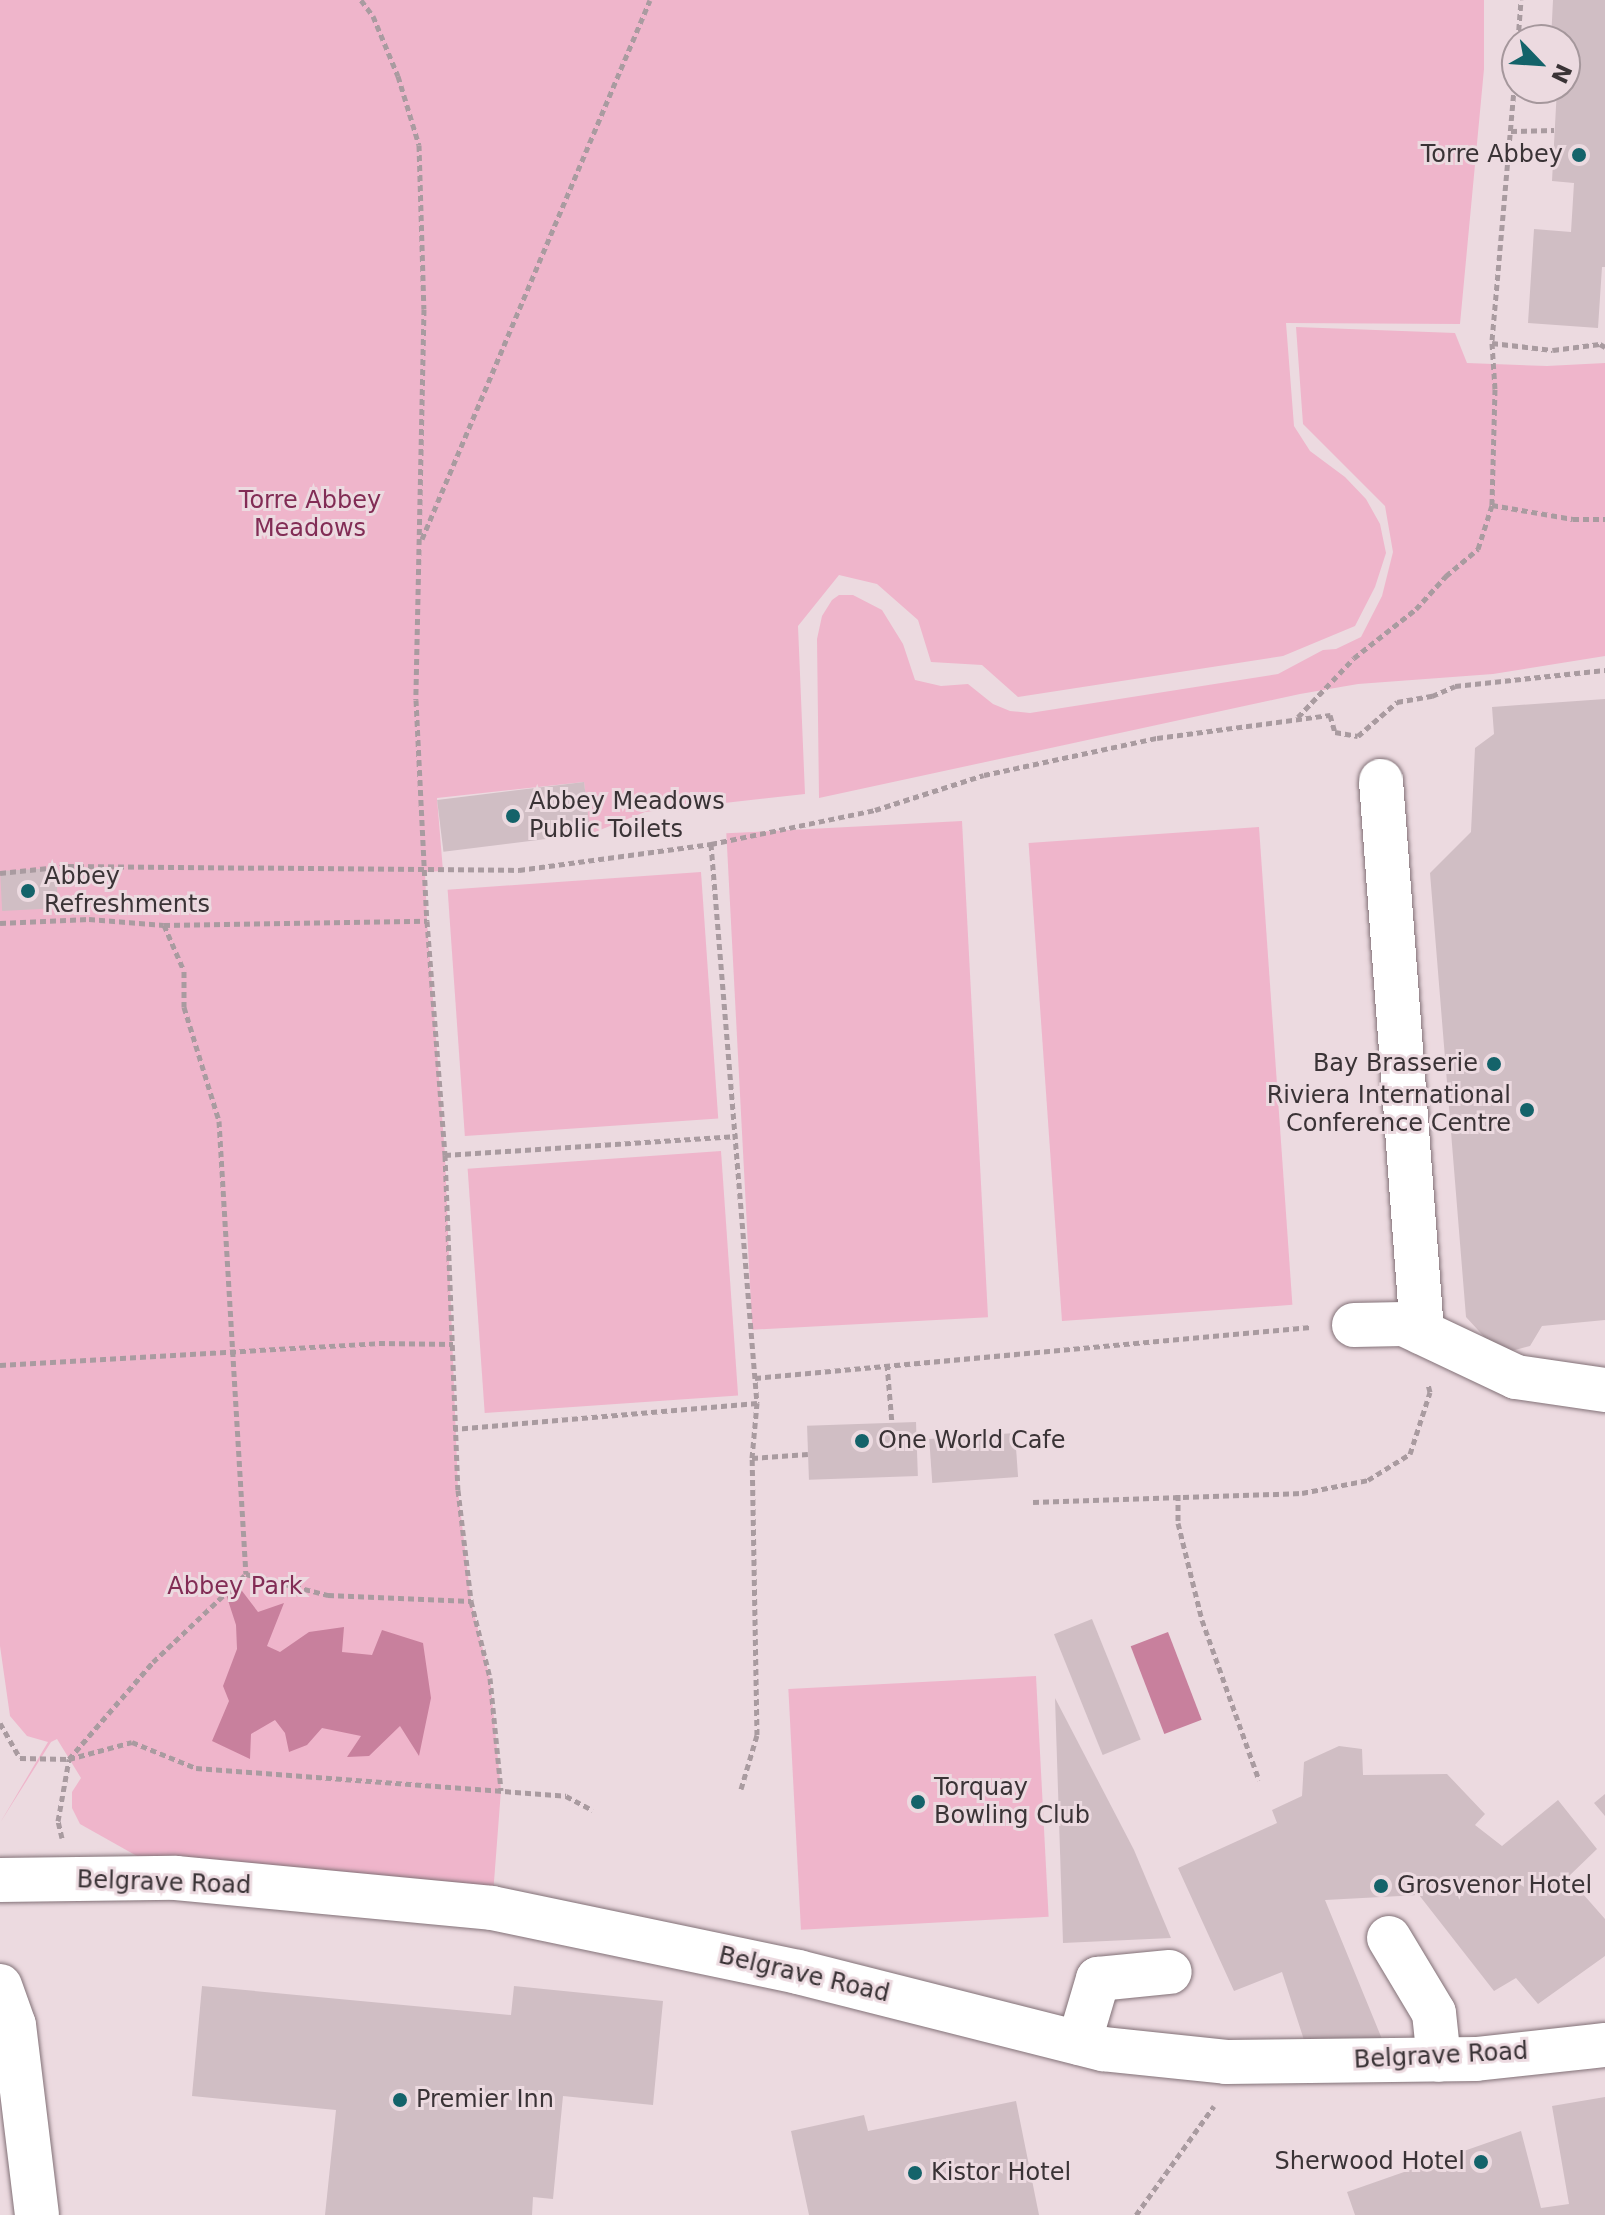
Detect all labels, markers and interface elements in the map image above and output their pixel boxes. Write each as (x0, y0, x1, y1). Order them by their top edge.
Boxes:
north arrow (1501, 24, 1581, 104)
text: N (1546, 60, 1577, 87)
place label: Torre Abbey (1421, 141, 1563, 169)
marker: Torre Abbey (1570, 146, 1588, 164)
park label: Torre Abbey Meadows (239, 487, 381, 543)
place label: Abbey Meadows Public Toilets (529, 788, 725, 844)
marker: Abbey Meadows Public Toilets (504, 807, 522, 825)
place label: Abbey Refreshments (44, 863, 210, 919)
marker: Abbey Refreshments (19, 882, 37, 900)
place label: Bay Brasserie (1313, 1050, 1478, 1078)
marker: Bay Brasserie (1485, 1055, 1503, 1073)
place label: Riviera International Conference Centre (1267, 1082, 1511, 1138)
marker: Riviera International Conference Centre (1518, 1101, 1536, 1119)
place label: One World Cafe (878, 1427, 1066, 1455)
marker: One World Cafe (853, 1432, 871, 1450)
park label: Abbey Park (167, 1573, 303, 1601)
place label: Torquay Bowling Club (934, 1774, 1090, 1830)
marker: Torquay Bowling Club (909, 1793, 927, 1811)
street label: Belgrave Road (76, 1866, 252, 1900)
place label: Grosvenor Hotel (1397, 1872, 1592, 1900)
marker: Grosvenor Hotel (1372, 1877, 1390, 1895)
street label: Belgrave Road (716, 1941, 892, 2009)
street label: Belgrave Road (1353, 2037, 1529, 2075)
place label: Premier Inn (416, 2086, 554, 2114)
marker: Premier Inn (391, 2091, 409, 2109)
place label: Sherwood Hotel (1274, 2148, 1465, 2176)
marker: Sherwood Hotel (1472, 2153, 1490, 2171)
place label: Kistor Hotel (931, 2159, 1071, 2187)
marker: Kistor Hotel (906, 2164, 924, 2182)

